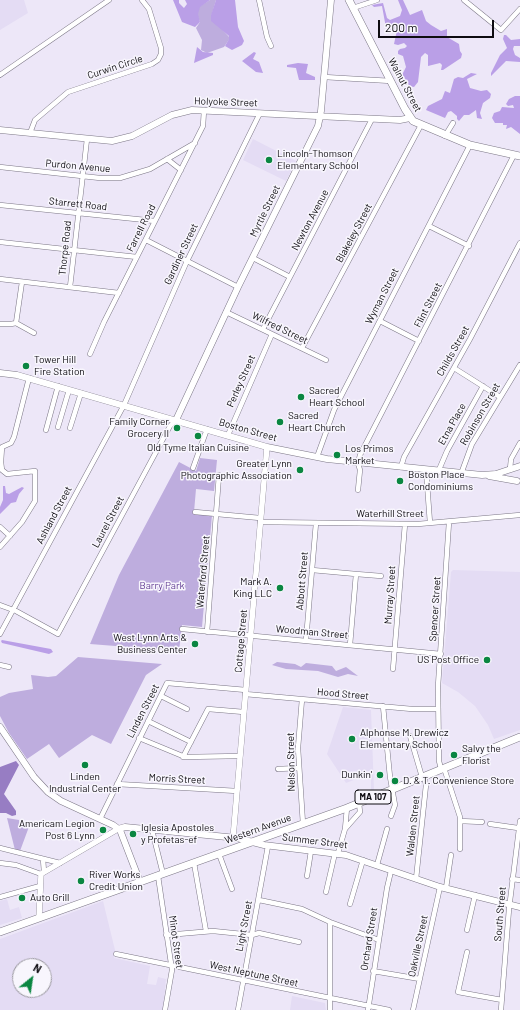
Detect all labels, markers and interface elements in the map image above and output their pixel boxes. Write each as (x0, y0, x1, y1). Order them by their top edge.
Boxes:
scale bar (380, 12, 496, 38)
text: 200 m (385, 20, 417, 34)
street label: Curwin Circle (86, 52, 144, 82)
street label: Walnut Street (386, 56, 424, 114)
street label: Holyoke Street (194, 95, 258, 109)
place label: Lincoln-Thomson Elementary School (277, 148, 358, 172)
marker: Lincoln-Thomson Elementary School (264, 155, 274, 165)
street label: Purdon Avenue (45, 157, 111, 175)
street label: Myrtle Street (247, 183, 283, 239)
street label: Newton Avenue (289, 187, 331, 253)
street label: Starrett Road (48, 195, 108, 213)
street label: Blakeley Street (333, 201, 375, 265)
street label: Farrell Road (124, 202, 158, 254)
street label: Thorpe Road (56, 220, 74, 276)
street label: Gardiner Street (162, 221, 200, 287)
street label: Wyman Street (363, 266, 401, 326)
street label: Flint Street (412, 281, 444, 329)
street label: Wilfred Street (250, 309, 310, 347)
street label: Childs Street (434, 324, 472, 378)
street label: Perley Street (224, 353, 258, 409)
place label: Tower Hill Fire Station (34, 354, 85, 378)
marker: Tower Hill Fire Station (21, 361, 31, 371)
street label: Robinson Street (457, 381, 503, 447)
place label: Sacred Heart School (309, 385, 365, 408)
marker: Sacred Heart School (296, 392, 306, 402)
street label: Etna Place (436, 401, 468, 447)
place label: Sacred Heart Church (288, 410, 345, 434)
place label: Family Corner Grocery II (109, 416, 169, 440)
street label: Boston Street (217, 416, 279, 444)
marker: Sacred Heart Church (275, 417, 285, 427)
marker: Family Corner Grocery II (172, 423, 182, 433)
marker: Old Tyme Italian Cuisine (193, 431, 203, 441)
place label: Old Tyme Italian Cuisine (147, 442, 249, 454)
place label: Los Primos Market (345, 443, 394, 466)
marker: Los Primos Market (332, 450, 342, 460)
place label: Greater Lynn Photographic Association (181, 458, 292, 482)
marker: Greater Lynn Photographic Association (295, 465, 305, 475)
place label: Boston Place Condominiums (408, 469, 473, 492)
marker: Boston Place Condominiums (395, 476, 405, 486)
street label: Ashland Street (34, 484, 74, 546)
street label: Laurel Street (89, 494, 127, 550)
street label: Waterhill Street (356, 508, 424, 520)
street label: Waterford Street (194, 535, 212, 609)
street label: Abbott Street (293, 551, 311, 611)
street label: Murray Street (382, 565, 398, 625)
place label: Mark A. King LLC (233, 576, 272, 600)
street label: Spencer Street (427, 576, 443, 642)
park label: Barry Park (139, 580, 185, 592)
marker: Mark A. King LLC (275, 583, 285, 593)
street label: Cottage Street (232, 609, 250, 673)
street label: Woodman Street (275, 623, 349, 641)
place label: West Lynn Arts & Business Center (113, 632, 187, 656)
marker: West Lynn Arts & Business Center (190, 639, 200, 649)
place label: US Post Office (417, 654, 479, 666)
marker: US Post Office (482, 655, 492, 665)
street label: Linden Street (124, 682, 162, 740)
street label: Hood Street (316, 686, 370, 702)
place label: Alphonse M. Drewicz Elementary School (360, 727, 449, 750)
street label: Nelson Street (284, 732, 298, 792)
marker: Alphonse M. Drewicz Elementary School (347, 734, 357, 744)
place label: Salvy the Florist (462, 743, 501, 766)
marker: Salvy the Florist (449, 750, 459, 760)
marker: Linden Industrial Center (80, 760, 90, 770)
place label: Dunkin' (341, 769, 372, 781)
marker: Dunkin' (375, 770, 385, 780)
place label: Linden Industrial Center (49, 771, 121, 794)
street label: Morris Street (148, 772, 206, 786)
place label: D. & T. Convenience Store (403, 775, 514, 787)
marker: D. & T. Convenience Store (390, 776, 400, 786)
road number: MA 107 (355, 790, 391, 804)
street label: Walden Street (404, 795, 422, 857)
street label: Western Avenue (223, 811, 293, 847)
place label: Americam Legion Post 6 Lynn (19, 818, 95, 842)
place label: Iglesia Apostoles y Profetas-ef (141, 822, 214, 846)
marker: Americam Legion Post 6 Lynn (98, 825, 108, 835)
marker: Iglesia Apostoles y Profetas-ef (128, 829, 138, 839)
street label: Summer Street (282, 831, 348, 851)
place label: River Works Credit Union (89, 869, 143, 892)
marker: River Works Credit Union (76, 876, 86, 886)
street label: South Street (492, 886, 508, 942)
place label: Auto Grill (30, 892, 69, 904)
marker: Auto Grill (17, 893, 27, 903)
street label: Light Street (233, 899, 255, 953)
street label: Orchard Street (358, 907, 380, 971)
street label: Oakville Street (406, 914, 430, 978)
street label: Minot Street (166, 915, 186, 969)
north arrow (12, 958, 52, 998)
street label: West Neptune Street (208, 959, 300, 989)
text: N (31, 961, 44, 975)

